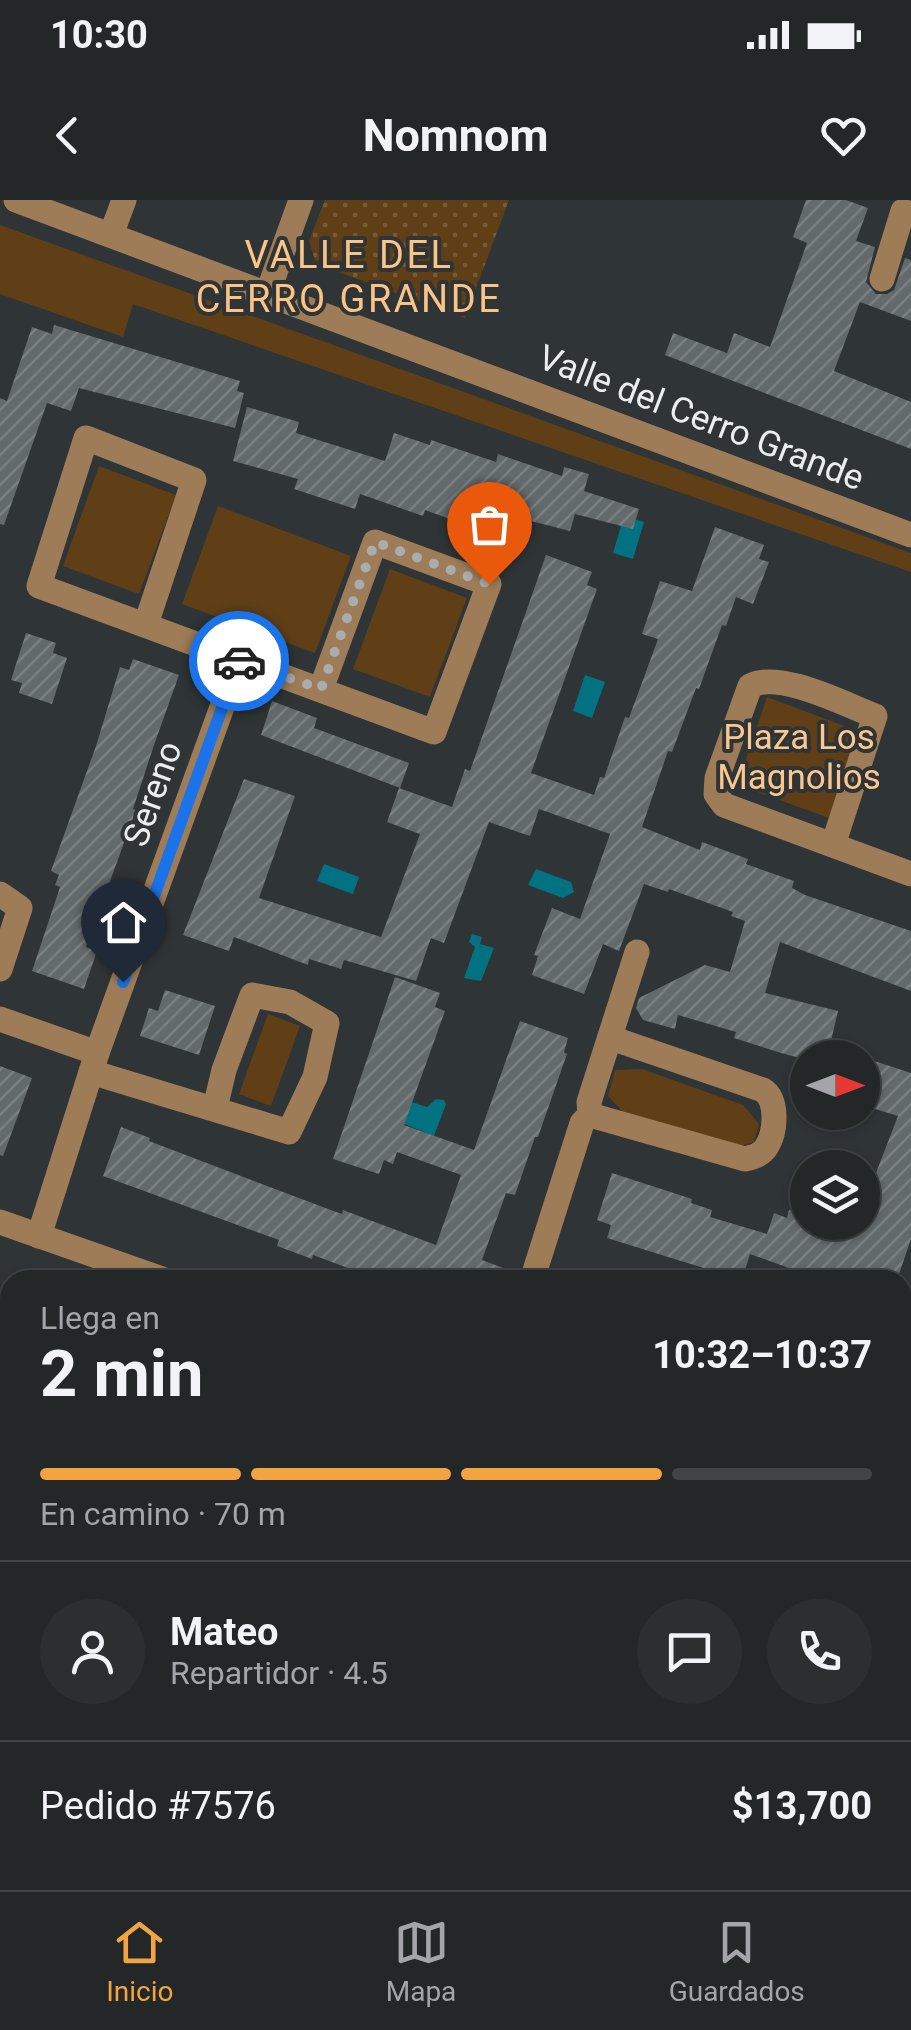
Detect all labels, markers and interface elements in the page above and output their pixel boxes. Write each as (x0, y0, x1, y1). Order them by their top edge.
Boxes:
text: 10:30 (50, 13, 148, 57)
icon: back (40, 108, 95, 163)
icon: heart (816, 108, 871, 163)
text: Nomnom (363, 109, 548, 162)
district label: VALLE DEL CERRO GRANDE (196, 233, 502, 321)
street label: Valle del Cerro Grande (532, 337, 870, 499)
pin (447, 482, 532, 585)
icon: bag (462, 497, 517, 552)
courier (189, 611, 289, 711)
icon: car (212, 634, 267, 689)
park label: Plaza Los Magnolios (717, 717, 881, 798)
street label: Sereno (115, 736, 191, 852)
pin (81, 880, 166, 983)
icon: home (96, 895, 151, 950)
north arrow (790, 1040, 880, 1130)
map controls (790, 1040, 880, 1240)
button: layers (790, 1150, 880, 1240)
text: Llega en (40, 1299, 160, 1337)
text: 10:32–10:37 (652, 1333, 872, 1377)
text: 2 min (40, 1336, 203, 1412)
text: En camino · 70 m (40, 1495, 286, 1533)
button: person (40, 1599, 145, 1704)
button: chat (637, 1599, 742, 1704)
button: phone (767, 1599, 872, 1704)
text: Mateo (170, 1610, 278, 1654)
text: Repartidor · 4.5 (170, 1654, 388, 1692)
text: Pedido #7576 (40, 1784, 276, 1828)
text: $13,700 (732, 1784, 872, 1828)
tab: Inicio (106, 1915, 173, 2008)
tab: Mapa (386, 1915, 456, 2008)
tab: Guardados (669, 1915, 805, 2008)

